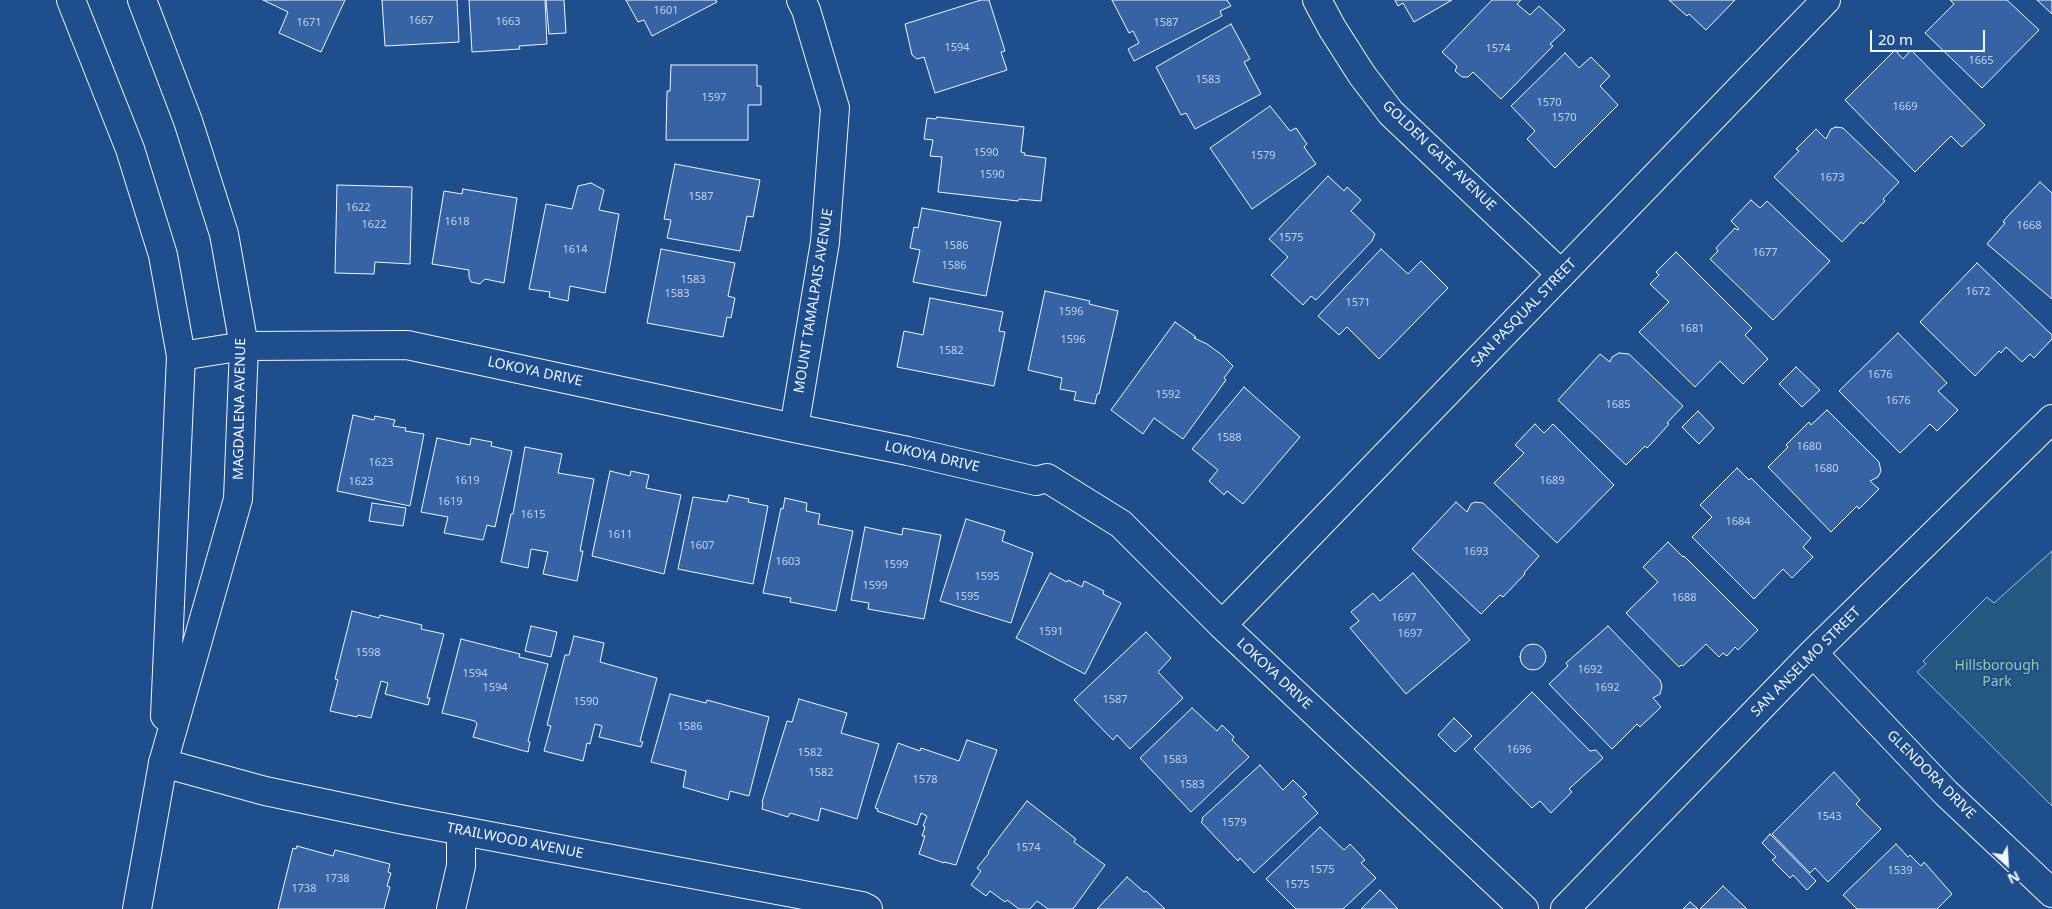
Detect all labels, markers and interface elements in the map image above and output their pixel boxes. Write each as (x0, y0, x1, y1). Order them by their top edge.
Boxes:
house number: 1601 (653, 4, 679, 18)
house number: 1667 (408, 14, 434, 28)
house number: 1663 (495, 15, 521, 29)
house number: 1671 (296, 16, 322, 30)
house number: 1587 (1153, 16, 1179, 30)
scale bar (1872, 20, 1987, 52)
text: 20 m (1878, 29, 1913, 49)
house number: 1594 (944, 41, 970, 55)
house number: 1574 (1485, 42, 1511, 56)
house number: 1665 (1968, 54, 1994, 68)
house number: 1583 (1195, 73, 1221, 87)
house number: 1597 (701, 91, 727, 105)
house number: 1570 (1536, 96, 1562, 110)
street label: GOLDEN GATE AVENUE (1379, 97, 1499, 215)
house number: 1669 (1892, 100, 1918, 114)
house number: 1570 (1551, 111, 1577, 125)
house number: 1590 (973, 146, 999, 160)
house number: 1579 (1250, 149, 1276, 163)
house number: 1590 (979, 168, 1005, 182)
house number: 1673 (1819, 171, 1845, 185)
house number: 1587 (688, 190, 714, 204)
house number: 1622 (345, 201, 371, 215)
street label: MOUNT TAMALPAIS AVENUE (791, 207, 837, 395)
house number: 1618 (444, 215, 470, 229)
house number: 1622 (361, 218, 387, 232)
house number: 1668 (2016, 219, 2042, 233)
house number: 1575 (1278, 231, 1304, 245)
house number: 1586 (943, 239, 969, 253)
house number: 1614 (562, 243, 588, 257)
house number: 1677 (1752, 246, 1778, 260)
street label: SAN PASQUAL STREET (1468, 255, 1580, 371)
house number: 1586 (941, 259, 967, 273)
house number: 1583 (680, 273, 706, 287)
house number: 1672 (1965, 285, 1991, 299)
house number: 1583 (664, 287, 690, 301)
house number: 1571 (1345, 296, 1371, 310)
house number: 1596 (1058, 305, 1084, 319)
house number: 1681 (1679, 322, 1705, 336)
house number: 1596 (1060, 333, 1086, 347)
street label: MAGDALENA AVENUE (230, 338, 250, 480)
house number: 1582 (938, 344, 964, 358)
street label: LOKOYA DRIVE (486, 354, 584, 390)
house number: 1676 (1867, 368, 1893, 382)
house number: 1592 (1155, 388, 1181, 402)
house number: 1676 (1885, 394, 1911, 408)
house number: 1685 (1605, 398, 1631, 412)
house number: 1588 (1216, 431, 1242, 445)
street label: LOKOYA DRIVE (883, 438, 981, 476)
house number: 1680 (1796, 440, 1822, 454)
house number: 1623 (368, 456, 394, 470)
house number: 1680 (1813, 462, 1839, 476)
house number: 1619 (454, 474, 480, 488)
house number: 1689 (1539, 474, 1565, 488)
house number: 1623 (348, 475, 374, 489)
house number: 1619 (437, 495, 463, 509)
house number: 1615 (520, 508, 546, 522)
house number: 1684 (1725, 515, 1751, 529)
house number: 1611 (607, 528, 633, 542)
house number: 1607 (689, 539, 715, 553)
house number: 1693 (1463, 545, 1489, 559)
house number: 1603 (775, 555, 801, 569)
house number: 1599 (883, 558, 909, 572)
house number: 1595 (974, 570, 1000, 584)
house number: 1599 (862, 579, 888, 593)
house number: 1595 (954, 590, 980, 604)
house number: 1688 (1671, 591, 1697, 605)
street label: SAN ANSELMO STREET (1748, 604, 1864, 720)
house number: 1697 (1391, 611, 1417, 625)
house number: 1591 (1038, 625, 1064, 639)
house number: 1697 (1397, 627, 1423, 641)
street label: LOKOYA DRIVE (1233, 635, 1315, 713)
house number: 1598 (355, 646, 381, 660)
park label: Hillsborough Park (1955, 658, 2039, 690)
house number: 1692 (1577, 663, 1603, 677)
house number: 1594 (462, 667, 488, 681)
house number: 1594 (482, 681, 508, 695)
house number: 1692 (1594, 681, 1620, 695)
house number: 1587 (1102, 693, 1128, 707)
house number: 1590 (573, 695, 599, 709)
house number: 1586 (677, 720, 703, 734)
street label: GLENDORA DRIVE (1883, 727, 1979, 823)
house number: 1696 (1506, 743, 1532, 757)
house number: 1582 (797, 746, 823, 760)
house number: 1583 (1162, 753, 1188, 767)
house number: 1582 (808, 766, 834, 780)
house number: 1578 (912, 773, 938, 787)
house number: 1583 (1179, 778, 1205, 792)
house number: 1543 (1816, 810, 1842, 824)
house number: 1579 (1221, 816, 1247, 830)
street label: TRAILWOOD AVENUE (445, 819, 585, 863)
north arrow (1982, 839, 2032, 889)
house number: 1574 (1015, 841, 1041, 855)
house number: 1575 (1309, 863, 1335, 877)
house number: 1539 (1887, 864, 1913, 878)
text: N (2005, 867, 2023, 889)
house number: 1738 (324, 872, 350, 886)
house number: 1575 (1284, 878, 1310, 892)
house number: 1738 (291, 882, 317, 896)

